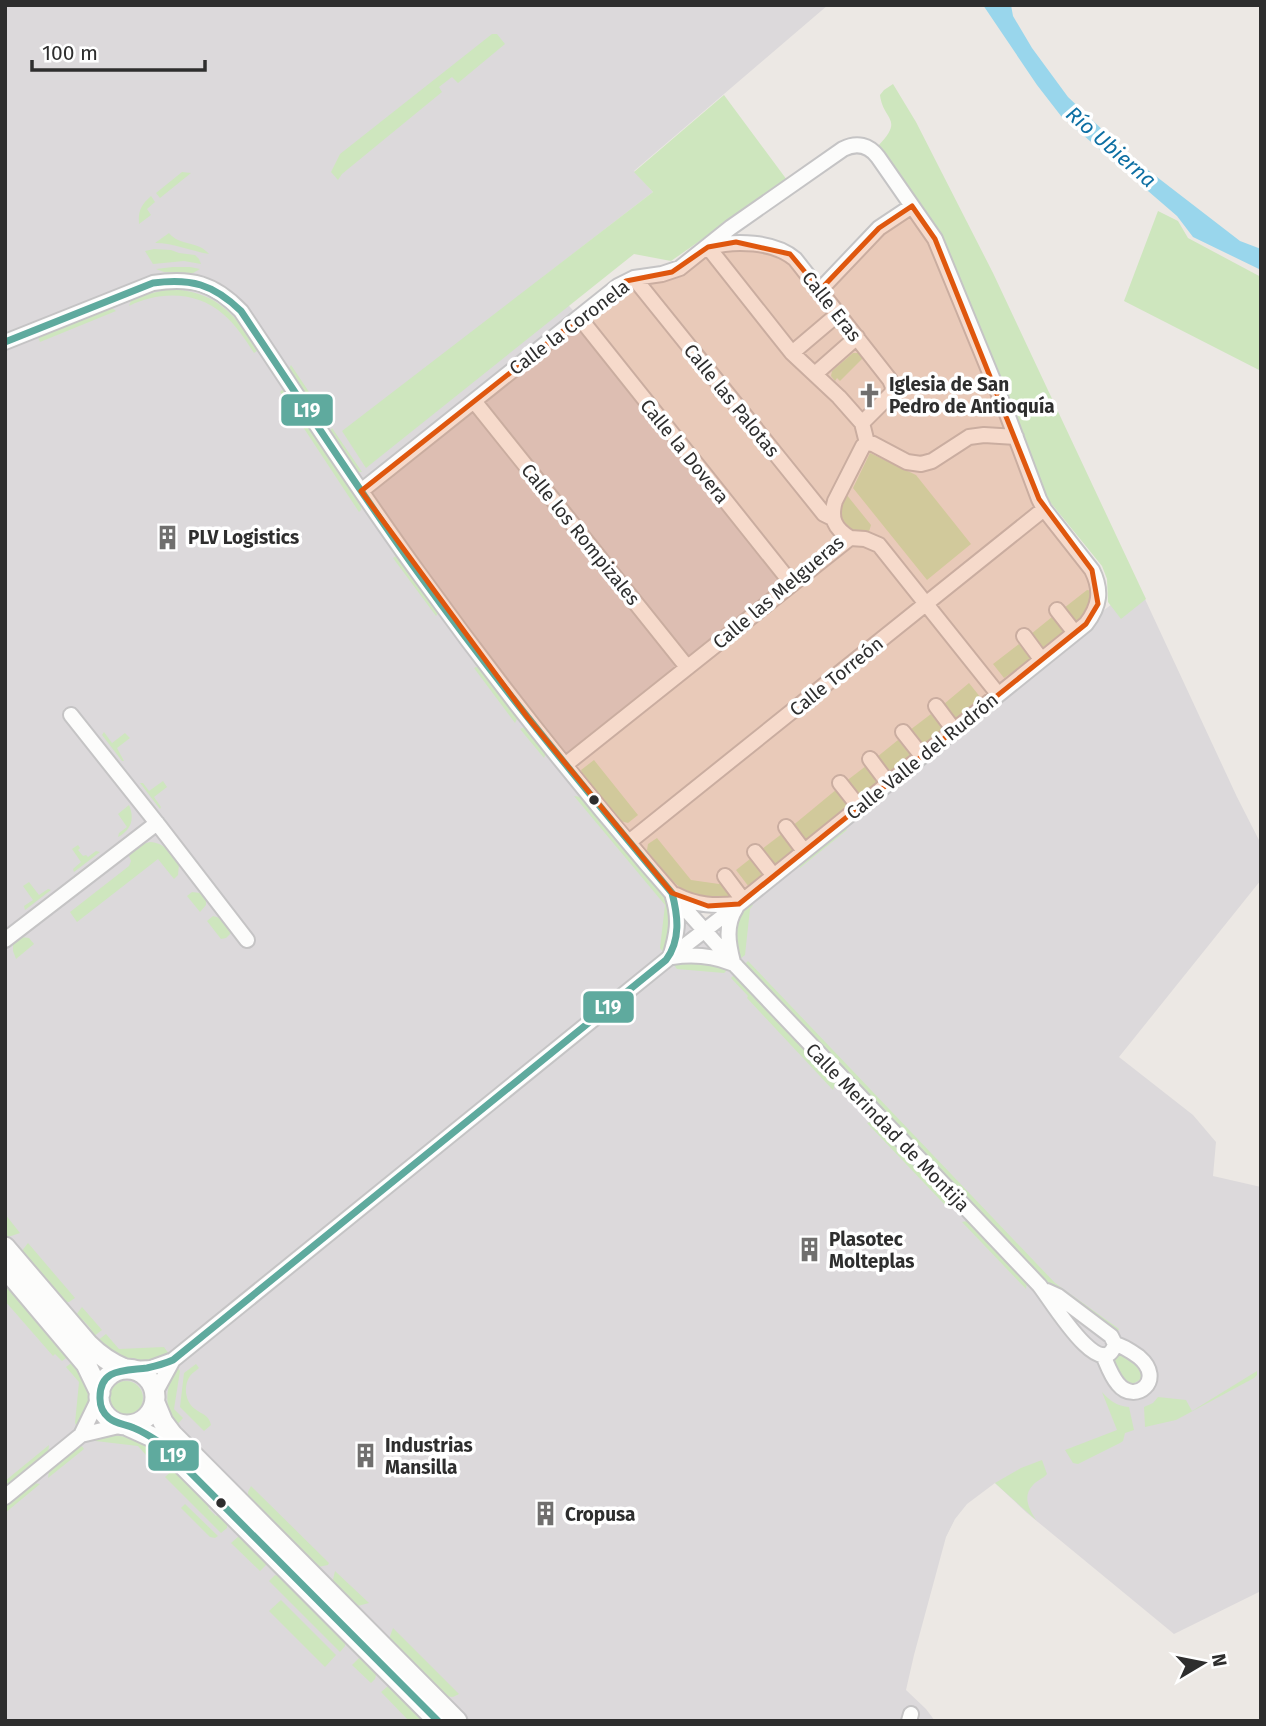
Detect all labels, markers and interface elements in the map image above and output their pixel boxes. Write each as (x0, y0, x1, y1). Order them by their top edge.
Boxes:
scale bar (32, 28, 205, 72)
text: 100 m (42, 40, 98, 66)
water label: Río Ubierna (1061, 101, 1161, 193)
street label: Calle Eras (797, 267, 866, 346)
street label: Calle la Coronela (505, 275, 634, 380)
street label: Calle las Palotas (679, 339, 784, 462)
place label: Iglesia de San Pedro de Antioquía (889, 373, 1055, 418)
church icon: Iglesia de San Pedro de Antioquía (855, 381, 883, 409)
line badge: L19 (280, 393, 334, 427)
street label: Calle la Dovera (635, 394, 734, 508)
text: L19 (294, 399, 321, 422)
street label: Calle los Rompizales (516, 459, 645, 610)
building icon: PLV Logistics (154, 523, 182, 551)
place label: PLV Logistics (188, 526, 299, 549)
street label: Calle las Melgueras (708, 531, 849, 654)
street label: Calle Torreón (785, 632, 888, 721)
street label: Calle Valle del Rudrón (842, 688, 1003, 825)
unlabelled marker (587, 793, 601, 807)
line badge: L19 (582, 990, 635, 1024)
text: L19 (595, 996, 622, 1019)
street label: Calle Merindad de Montija (801, 1038, 974, 1217)
place label: Plasotec Molteplas (829, 1228, 914, 1273)
building icon: Plasotec Molteplas (795, 1236, 823, 1264)
place label: Industrias Mansilla (385, 1434, 473, 1479)
line badge: L19 (147, 1439, 200, 1472)
building icon: Industrias Mansilla (351, 1442, 379, 1470)
text: L19 (160, 1444, 187, 1467)
unlabelled marker (214, 1496, 228, 1510)
building icon: Cropusa (531, 1500, 559, 1528)
place label: Cropusa (565, 1503, 635, 1526)
north arrow (1168, 1628, 1238, 1698)
text: N (1207, 1652, 1232, 1668)

